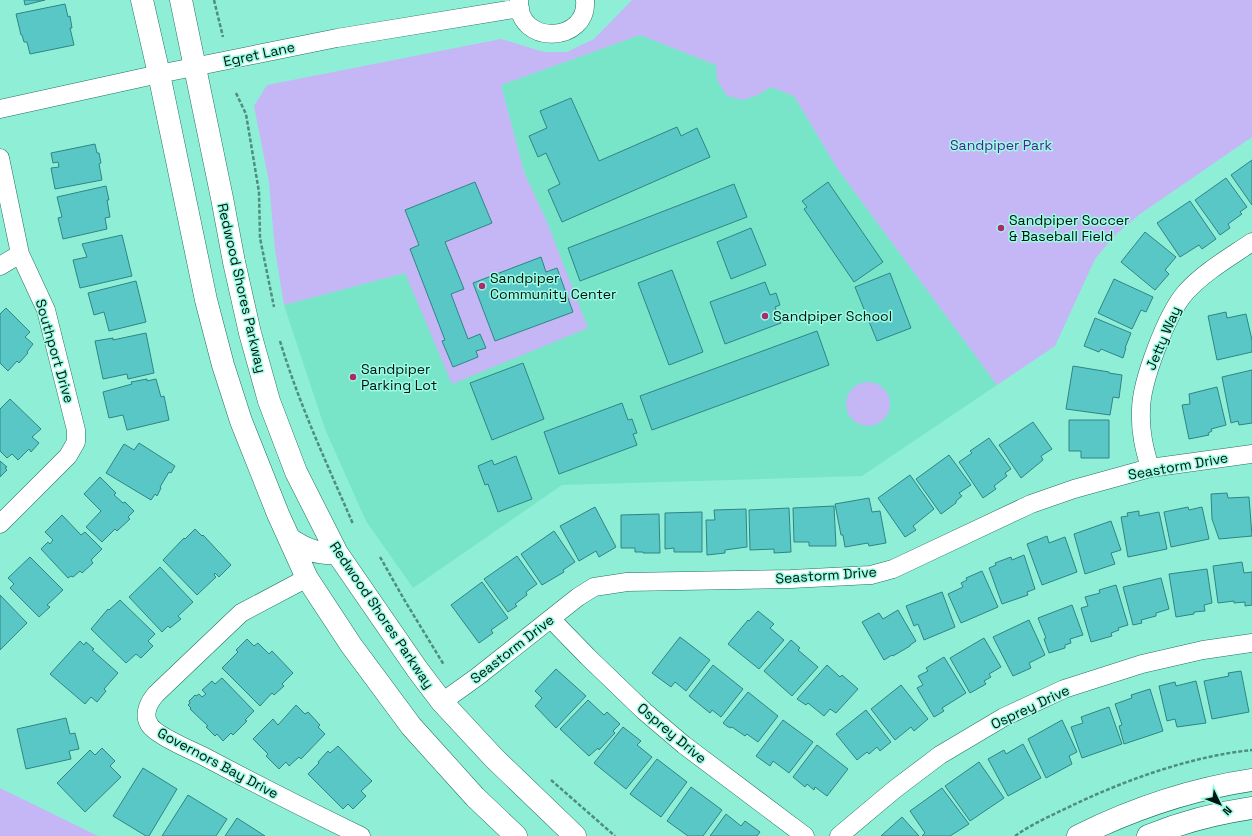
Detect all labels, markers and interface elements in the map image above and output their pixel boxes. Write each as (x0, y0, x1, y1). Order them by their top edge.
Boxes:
street label: Egret Lane (222, 38, 296, 70)
park label: Sandpiper Park (950, 136, 1052, 154)
street label: Redwood Shores Parkway (214, 201, 270, 375)
place label: Sandpiper Soccer & Baseball Field (1009, 211, 1129, 245)
marker: Sandpiper Soccer & Baseball Field (996, 223, 1006, 233)
place label: Sandpiper Community Center (490, 269, 616, 303)
marker: Sandpiper Community Center (477, 281, 487, 291)
street label: Southport Drive (32, 297, 78, 405)
street label: Jetty Way (1141, 303, 1185, 373)
place label: Sandpiper School (773, 307, 892, 325)
marker: Sandpiper School (760, 311, 770, 321)
place label: Sandpiper Parking Lot (361, 360, 437, 394)
marker: Sandpiper Parking Lot (348, 372, 358, 382)
street label: Seastorm Drive (1127, 448, 1229, 484)
street label: Redwood Shores Parkway (326, 538, 438, 692)
street label: Seastorm Drive (775, 562, 877, 588)
street label: Seastorm Drive (467, 611, 557, 687)
street label: Osprey Drive (988, 681, 1072, 733)
street label: Osprey Drive (634, 699, 710, 767)
street label: Governors Bay Drive (154, 723, 282, 803)
north arrow (1200, 784, 1240, 824)
text: N (1220, 803, 1235, 818)

